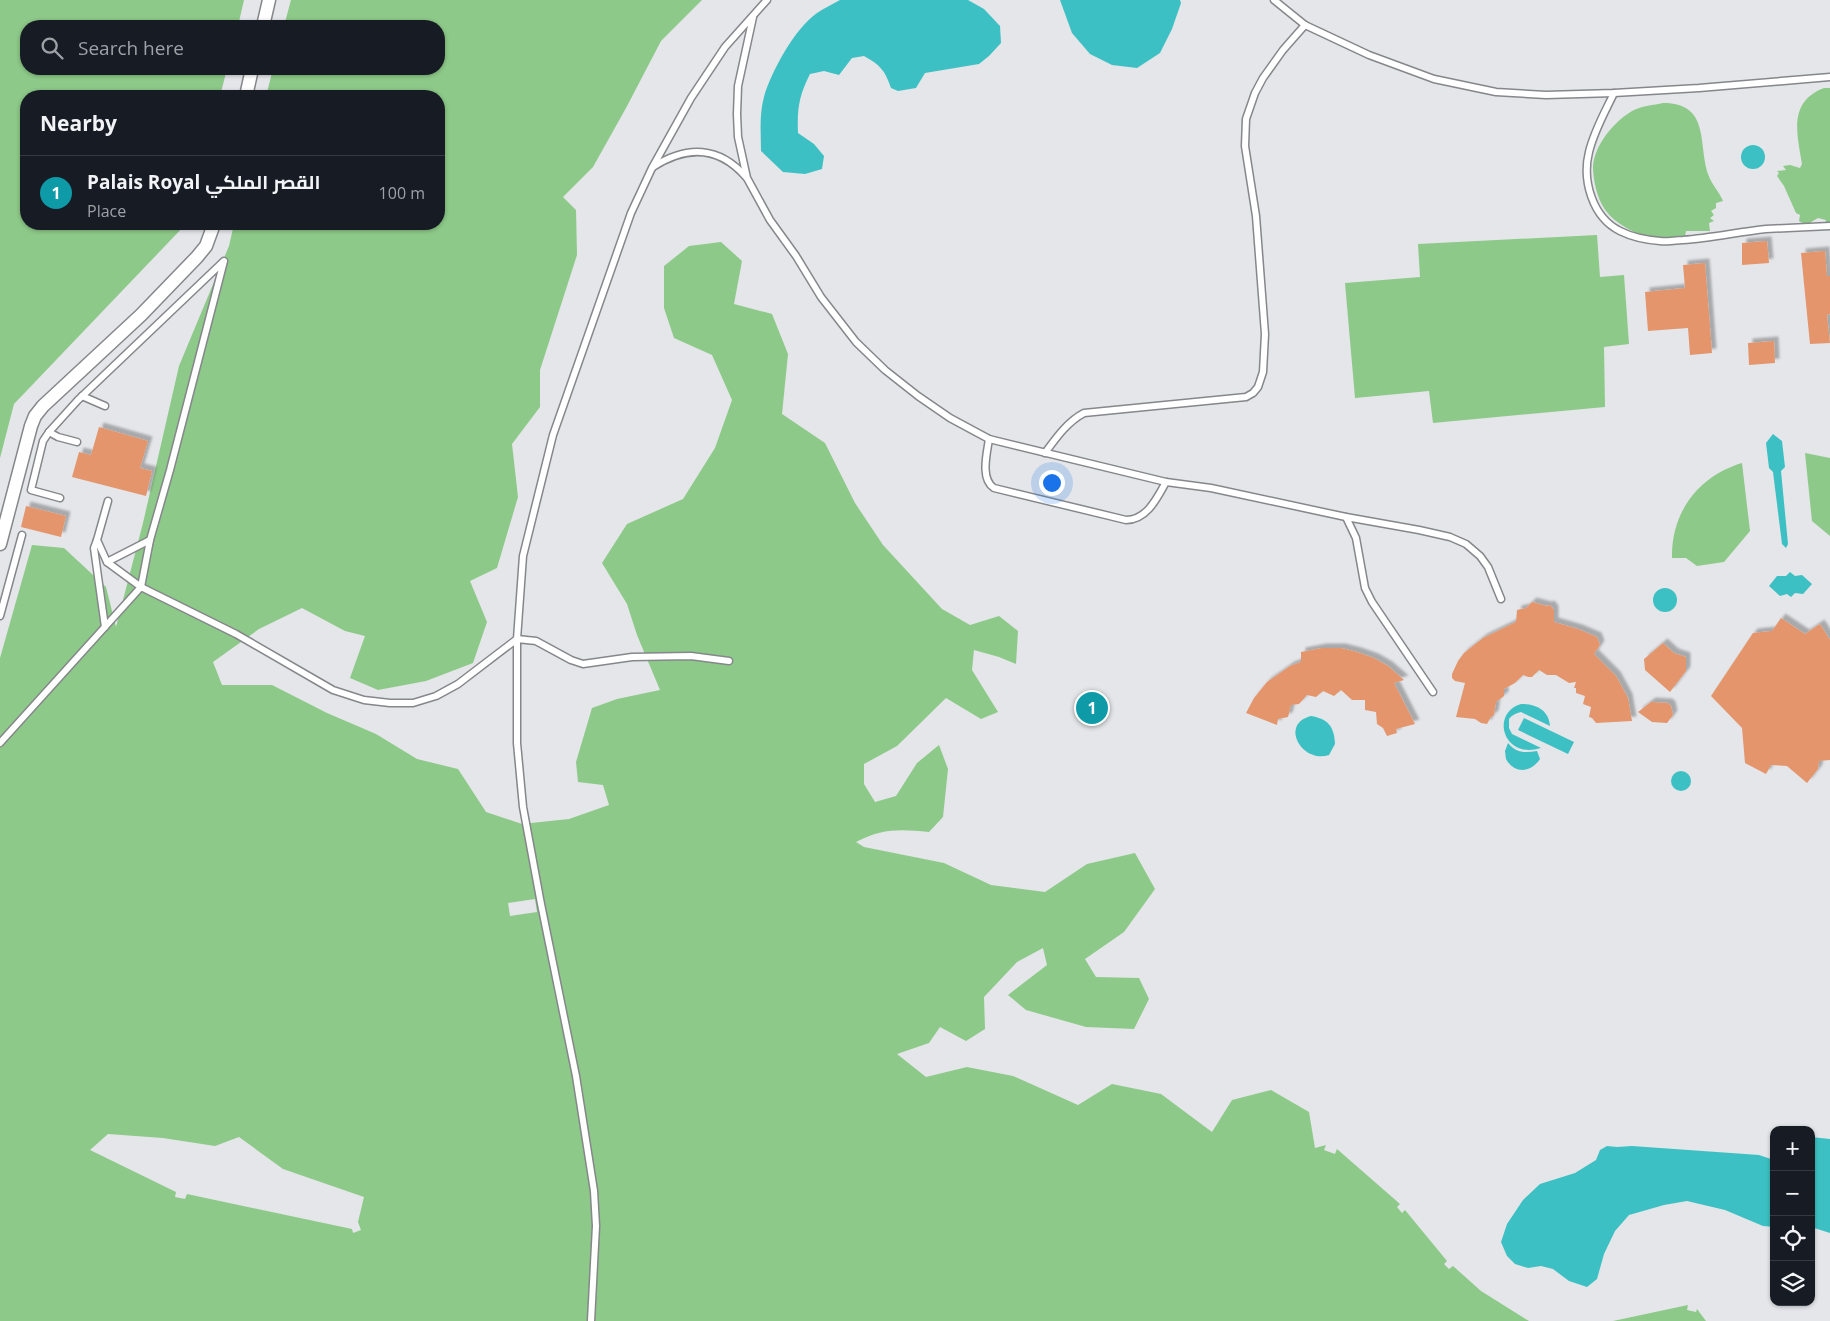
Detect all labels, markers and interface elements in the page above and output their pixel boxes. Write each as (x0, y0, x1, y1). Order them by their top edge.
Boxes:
search box (20, 20, 445, 75)
icon: search (38, 34, 66, 62)
text: Search here (78, 35, 184, 61)
text: Nearby (40, 109, 117, 137)
text: Palais Royal القصر الملكي (87, 169, 320, 195)
text: 1 (51, 182, 61, 204)
text: 100 m (379, 182, 425, 204)
text: Place (87, 200, 126, 222)
your location (1039, 470, 1065, 496)
pin: 1 (1076, 689, 1108, 727)
map controls (1770, 1126, 1815, 1306)
button: + (1770, 1126, 1815, 1171)
button: − (1770, 1171, 1815, 1216)
button: locate (1770, 1216, 1815, 1261)
button: layers (1770, 1261, 1815, 1306)

